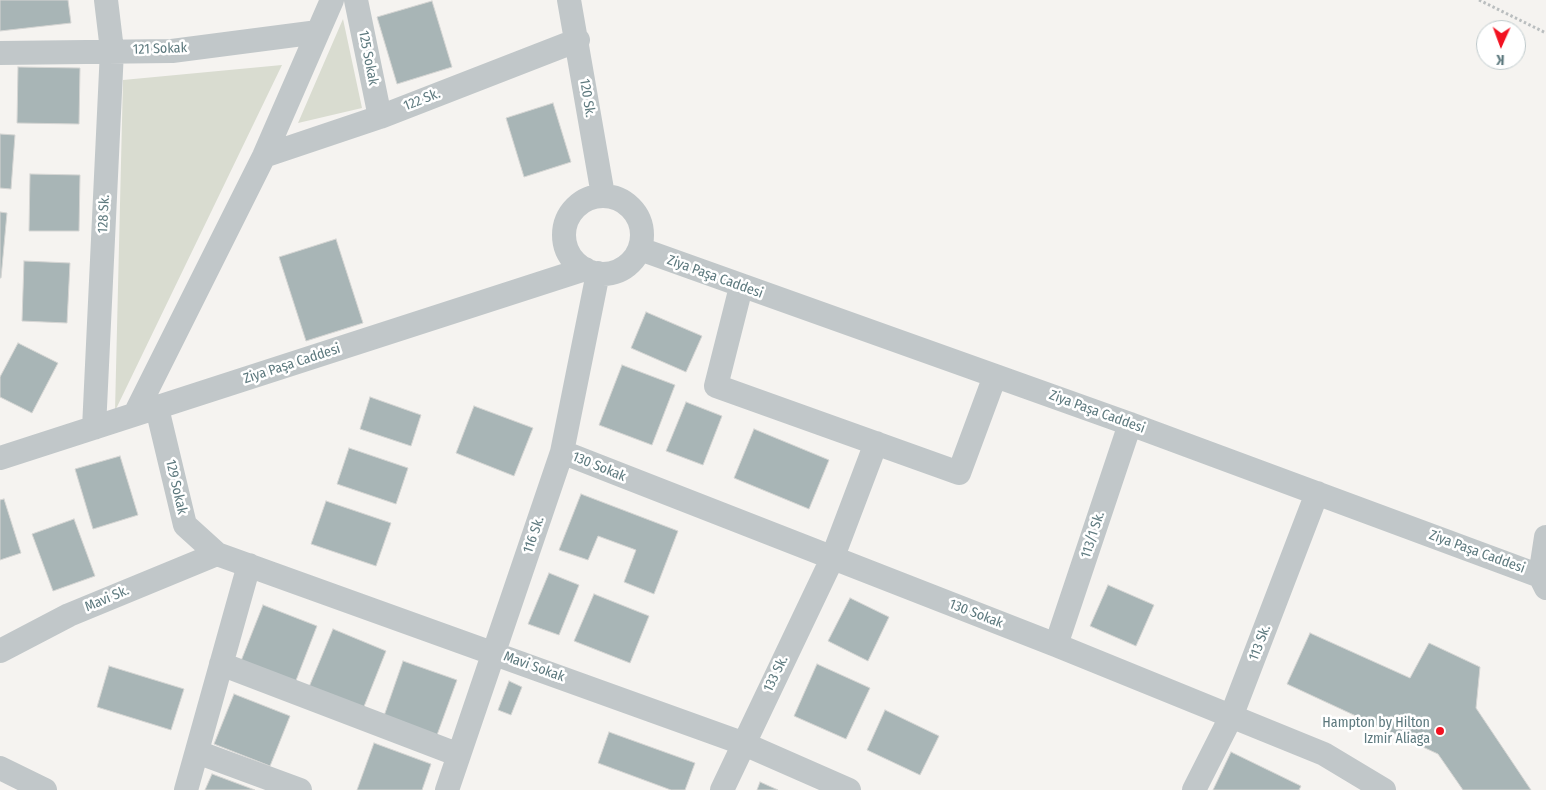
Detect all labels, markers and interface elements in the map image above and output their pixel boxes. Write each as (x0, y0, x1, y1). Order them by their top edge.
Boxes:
north arrow (1476, 20, 1526, 70)
street label: 125 Sokak (354, 29, 382, 87)
street label: 121 Sokak (133, 40, 187, 58)
text: K (1496, 51, 1505, 68)
street label: 120 Sk. (576, 78, 598, 118)
street label: 122 Sk. (401, 85, 443, 115)
street label: 128 Sk. (95, 194, 113, 234)
street label: Ziya Paşa Caddesi (665, 252, 765, 302)
street label: Ziya Paşa Caddesi (241, 340, 343, 388)
street label: Ziya Paşa Caddesi (1047, 387, 1147, 437)
street label: 130 Sokak (570, 449, 628, 485)
street label: 129 Sokak (162, 458, 190, 516)
street label: 113/1 Sk. (1078, 510, 1108, 560)
street label: 116 Sk. (520, 515, 548, 555)
street label: Ziya Paşa Caddesi (1427, 527, 1527, 577)
street label: Mavi Sk. (82, 582, 132, 616)
street label: 130 Sokak (947, 596, 1005, 632)
street label: 113 Sk. (1246, 623, 1274, 663)
street label: Mavi Sokak (501, 648, 567, 686)
street label: 133 Sk. (760, 653, 792, 695)
place label: Hampton by Hilton Izmir Aliaga (1322, 715, 1430, 748)
marker: Hampton by Hilton Izmir Aliaga (1434, 725, 1446, 737)

